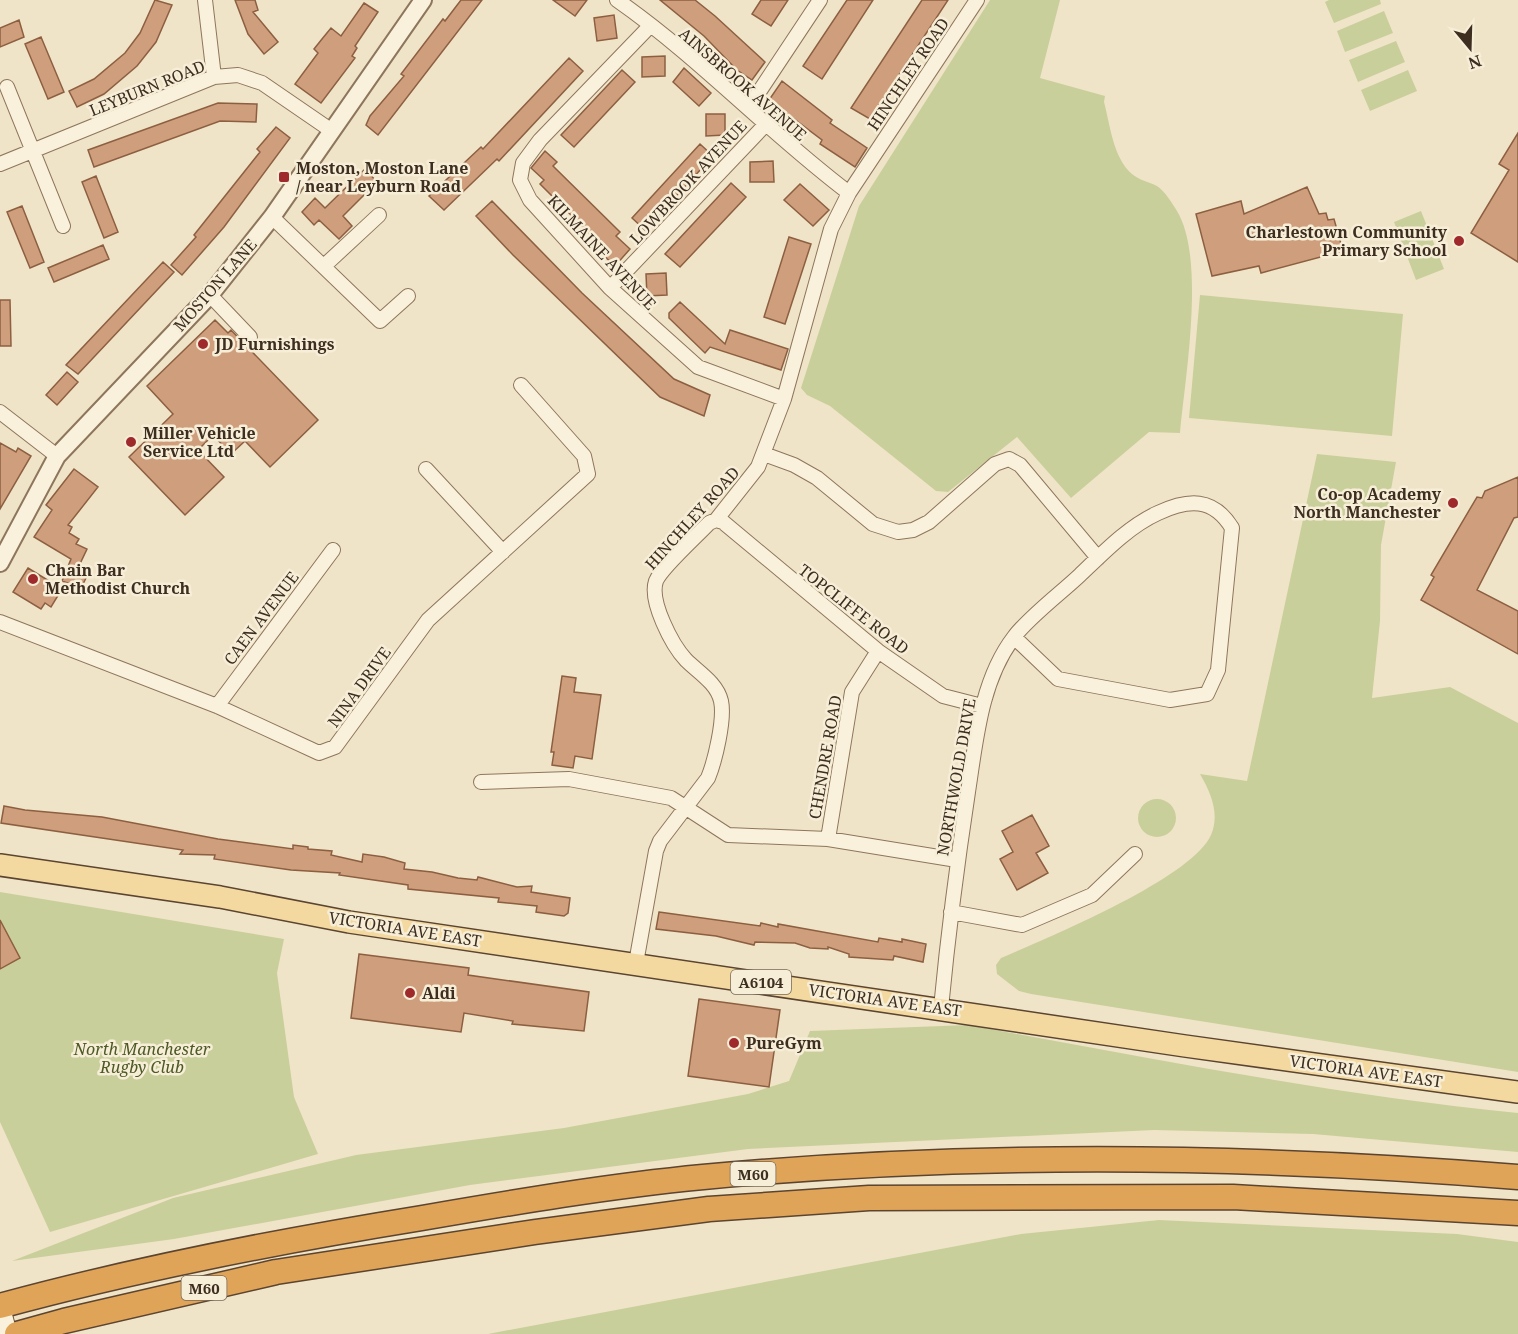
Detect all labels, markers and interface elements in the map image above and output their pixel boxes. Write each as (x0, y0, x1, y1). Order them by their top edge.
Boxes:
street label: HINCHLEY ROAD (862, 13, 954, 135)
north arrow (1440, 18, 1500, 78)
street label: AINSBROOK AVENUE (675, 22, 811, 146)
text: N (1465, 50, 1484, 75)
street label: LEYBURN ROAD (86, 55, 208, 121)
street label: LOWBROOK AVENUE (625, 115, 751, 249)
place label: Moston, Moston Lane / near Leyburn Road (296, 157, 468, 197)
marker: Moston, Moston Lane / near Leyburn Road (277, 170, 291, 184)
street label: KILMAINE AVENUE (543, 190, 661, 314)
place label: Charlestown Community Primary School (1246, 221, 1448, 261)
street label: MOSTON LANE (169, 234, 262, 336)
marker: Charlestown Community Primary School (1452, 234, 1466, 248)
place label: JD Furnishings (214, 333, 335, 355)
marker: JD Furnishings (196, 337, 210, 351)
place label: Miller Vehicle Service Ltd (143, 422, 256, 462)
marker: Miller Vehicle Service Ltd (124, 435, 138, 449)
street label: HINCHLEY ROAD (640, 462, 744, 574)
place label: Co-op Academy North Manchester (1293, 483, 1442, 523)
marker: Co-op Academy North Manchester (1446, 496, 1460, 510)
place label: Chain Bar Methodist Church (45, 559, 191, 599)
street label: TOPCLIFFE ROAD (794, 559, 914, 659)
street label: CAEN AVENUE (219, 567, 303, 669)
marker: Chain Bar Methodist Church (26, 572, 40, 586)
street label: NINA DRIVE (322, 642, 396, 732)
street label: CHENDRE ROAD (803, 693, 847, 821)
street label: NORTHWOLD DRIVE (931, 696, 981, 857)
street label: VICTORIA AVE EAST (327, 906, 483, 952)
road number: A6104 (731, 970, 791, 994)
street label: VICTORIA AVE EAST (807, 978, 963, 1022)
place label: Aldi (422, 982, 456, 1004)
marker: Aldi (403, 986, 417, 1000)
place label: PureGym (746, 1032, 822, 1054)
marker: PureGym (727, 1036, 741, 1050)
park label: North Manchester Rugby Club (73, 1038, 211, 1078)
street label: VICTORIA AVE EAST (1288, 1049, 1444, 1093)
road number: M60 (730, 1162, 776, 1186)
road number: M60 (182, 1276, 226, 1300)

